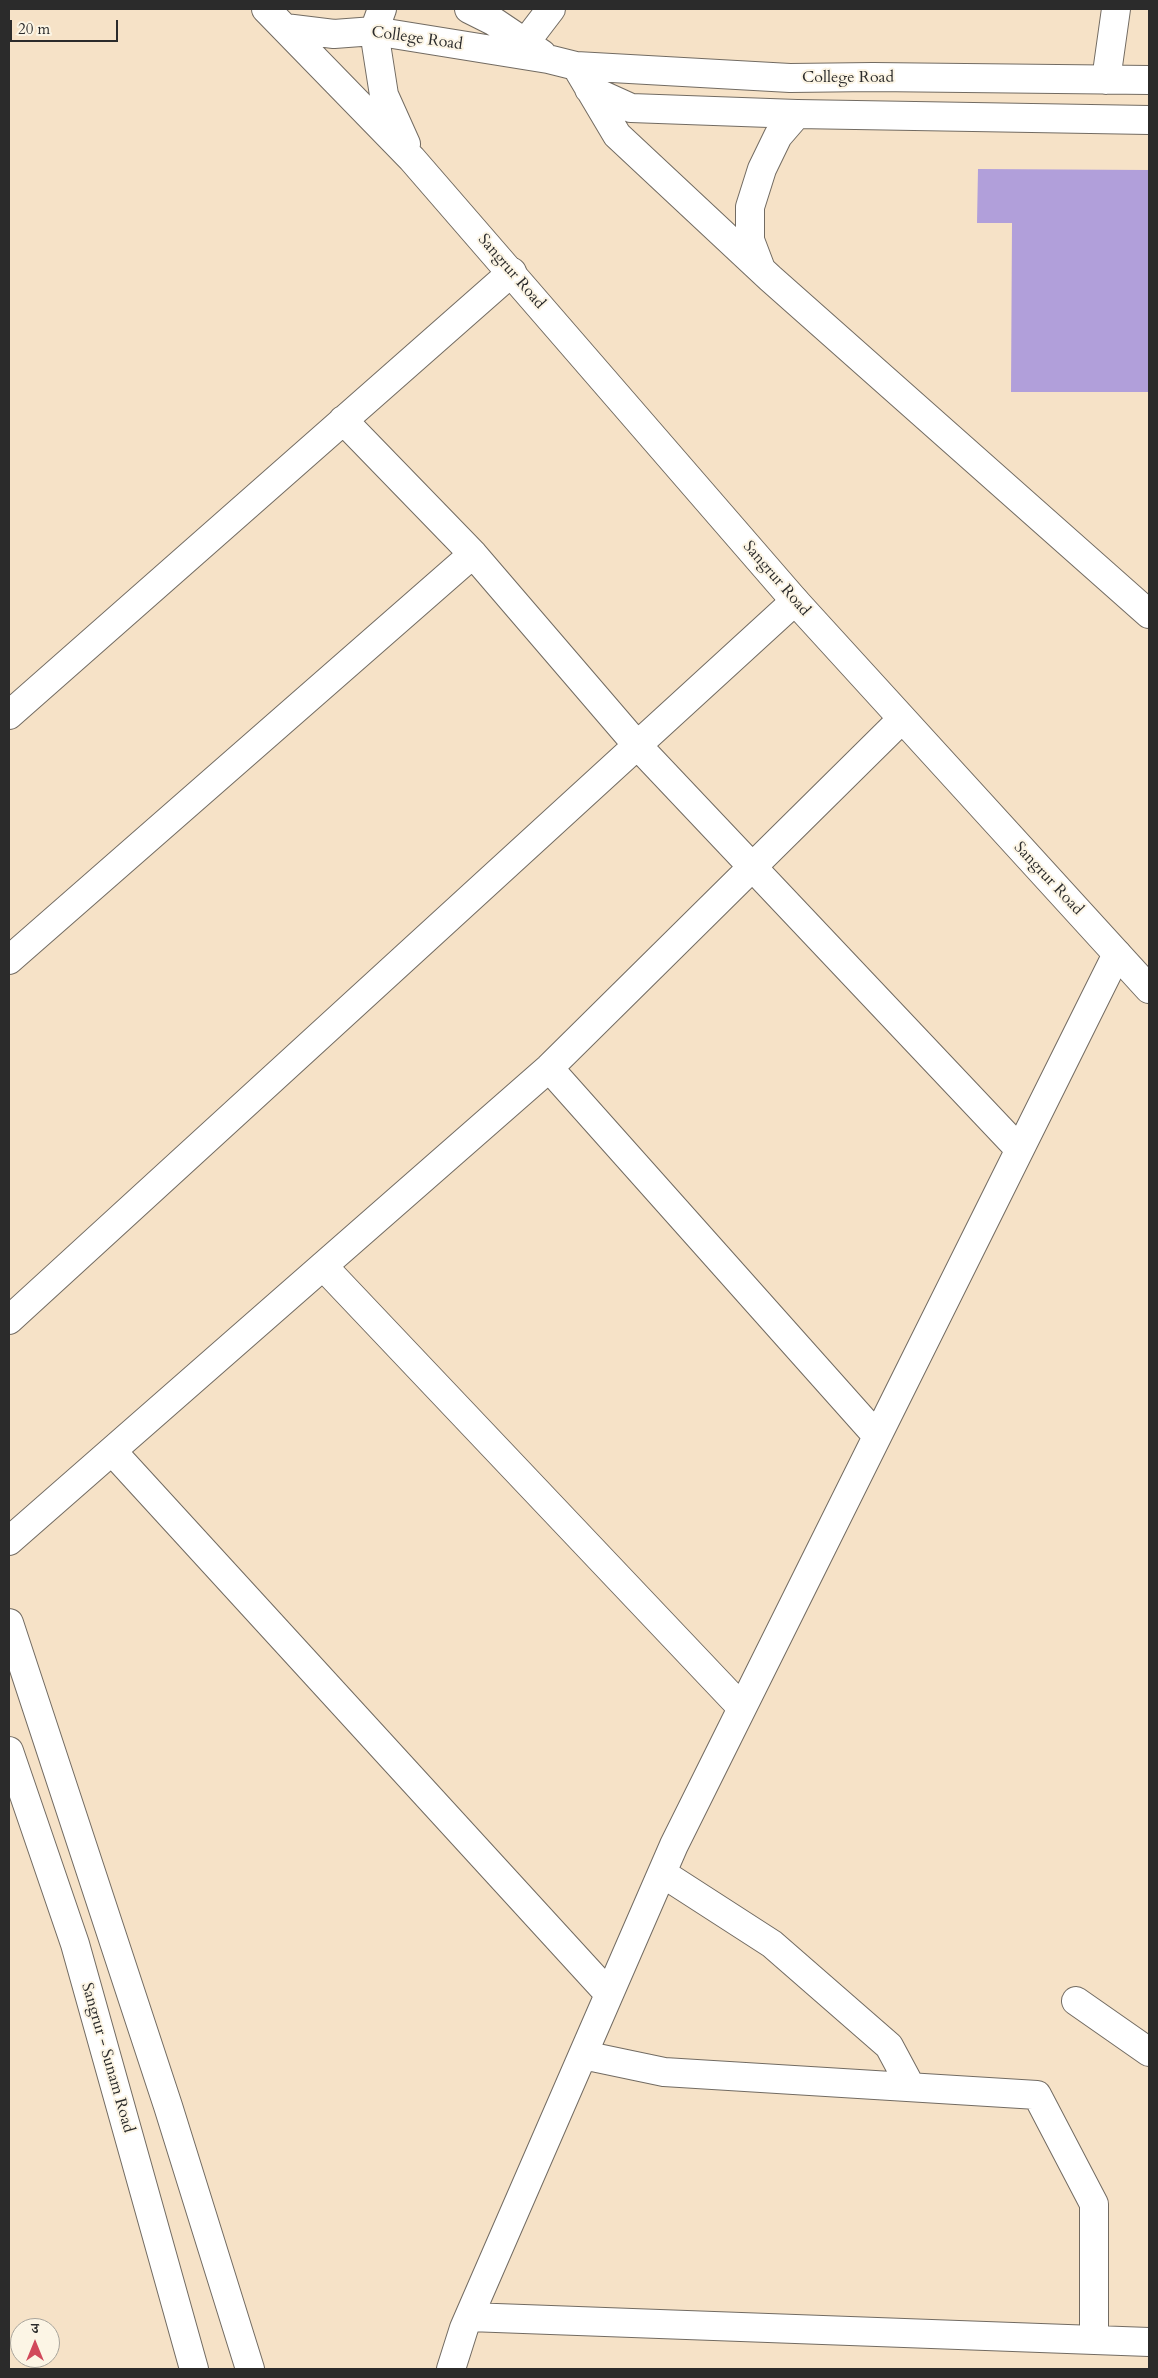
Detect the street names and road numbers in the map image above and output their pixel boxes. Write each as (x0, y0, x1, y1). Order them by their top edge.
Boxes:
street label: College Road (370, 23, 464, 55)
street label: College Road (802, 68, 894, 88)
street label: Sangrur Road (473, 231, 549, 313)
street label: Sangrur Road (738, 538, 814, 620)
street label: Sangrur Road (1009, 838, 1087, 920)
street label: Sangrur - Sunam Road (76, 1981, 138, 2135)

